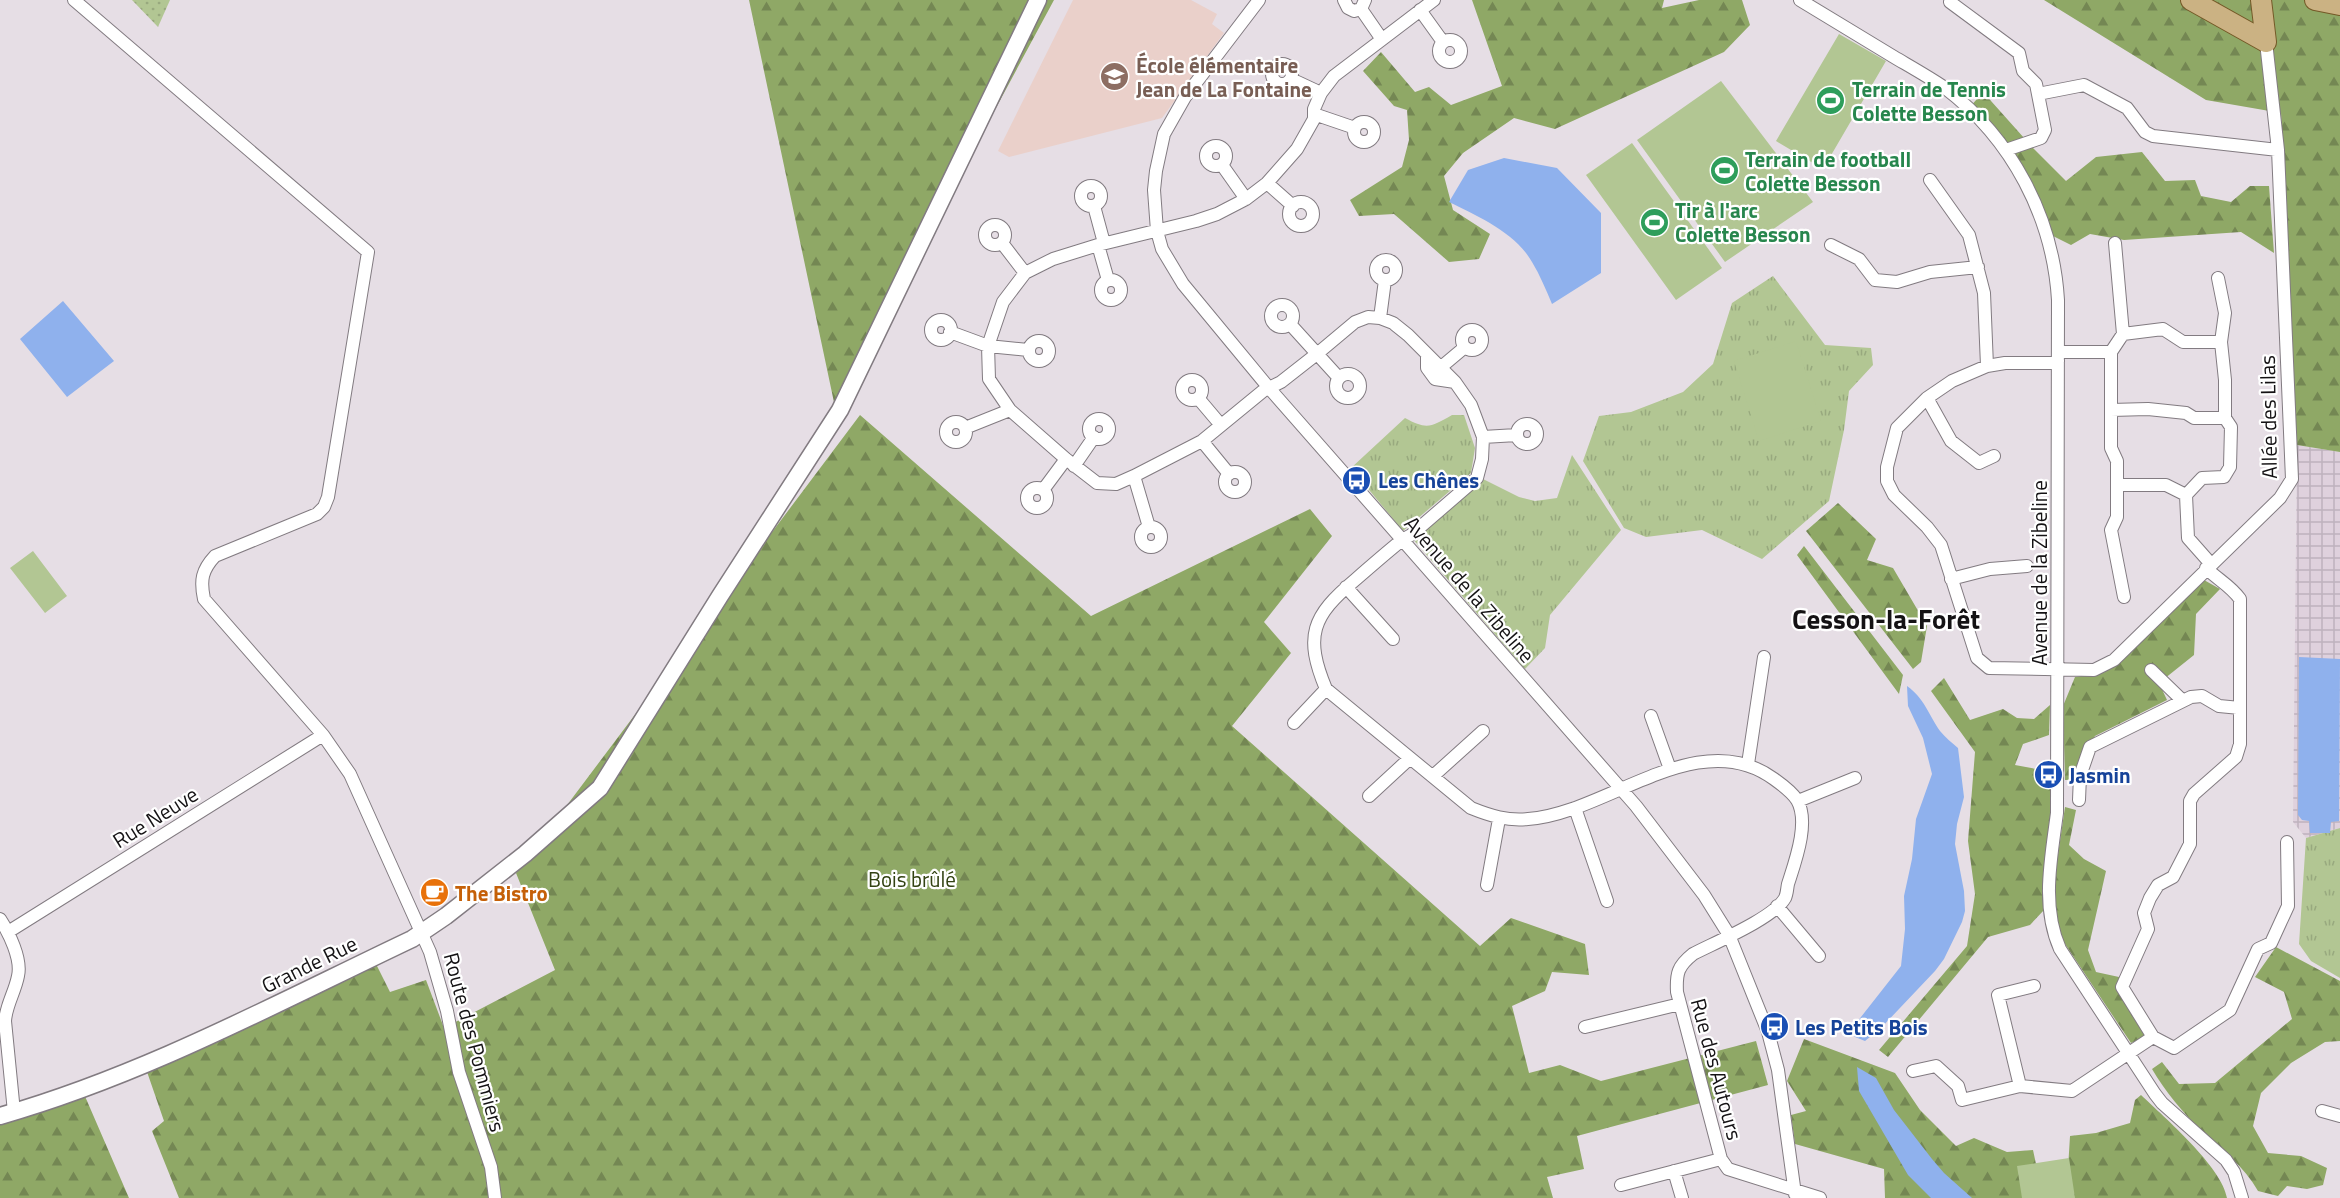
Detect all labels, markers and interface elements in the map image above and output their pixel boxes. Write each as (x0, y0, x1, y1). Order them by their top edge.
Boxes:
place label: École élémentaire Jean de La Fontaine (1136, 49, 1312, 105)
school or university icon: École élémentaire Jean de La Fontaine (1099, 61, 1131, 93)
place label: Terrain de Tennis Colette Besson (1852, 73, 2006, 129)
sports icon: Terrain de Tennis Colette Besson (1815, 85, 1847, 117)
place label: Terrain de football Colette Besson (1745, 143, 1911, 199)
sports icon: Terrain de football Colette Besson (1708, 155, 1740, 187)
place label: Tir à l'arc Colette Besson (1675, 194, 1811, 250)
sports icon: Tir à l'arc Colette Besson (1638, 206, 1670, 238)
street label: Allée des Lilas (2251, 355, 2285, 479)
bus stop icon: Les Chênes (1341, 464, 1373, 496)
place label: Les Chênes (1378, 464, 1479, 496)
street label: Avenue de la Zibeline (2023, 480, 2055, 666)
street label: Avenue de la Zibeline (1397, 509, 1543, 669)
district label: Cesson-la-Forêt (1792, 598, 1980, 639)
bus stop icon: Jasmin (2032, 759, 2064, 791)
place label: Jasmin (2069, 759, 2131, 791)
street label: Rue Neuve (106, 778, 204, 856)
park label: Bois brûlé (868, 863, 956, 895)
cafe icon: The Bistro (418, 877, 450, 909)
place label: The Bistro (455, 877, 548, 909)
street label: Grande Rue (256, 927, 362, 1001)
street label: Route des Pommiers (436, 949, 514, 1135)
street label: Rue des Autours (1683, 995, 1751, 1143)
bus stop icon: Les Petits Bois (1758, 1011, 1790, 1043)
place label: Les Petits Bois (1795, 1011, 1928, 1043)

